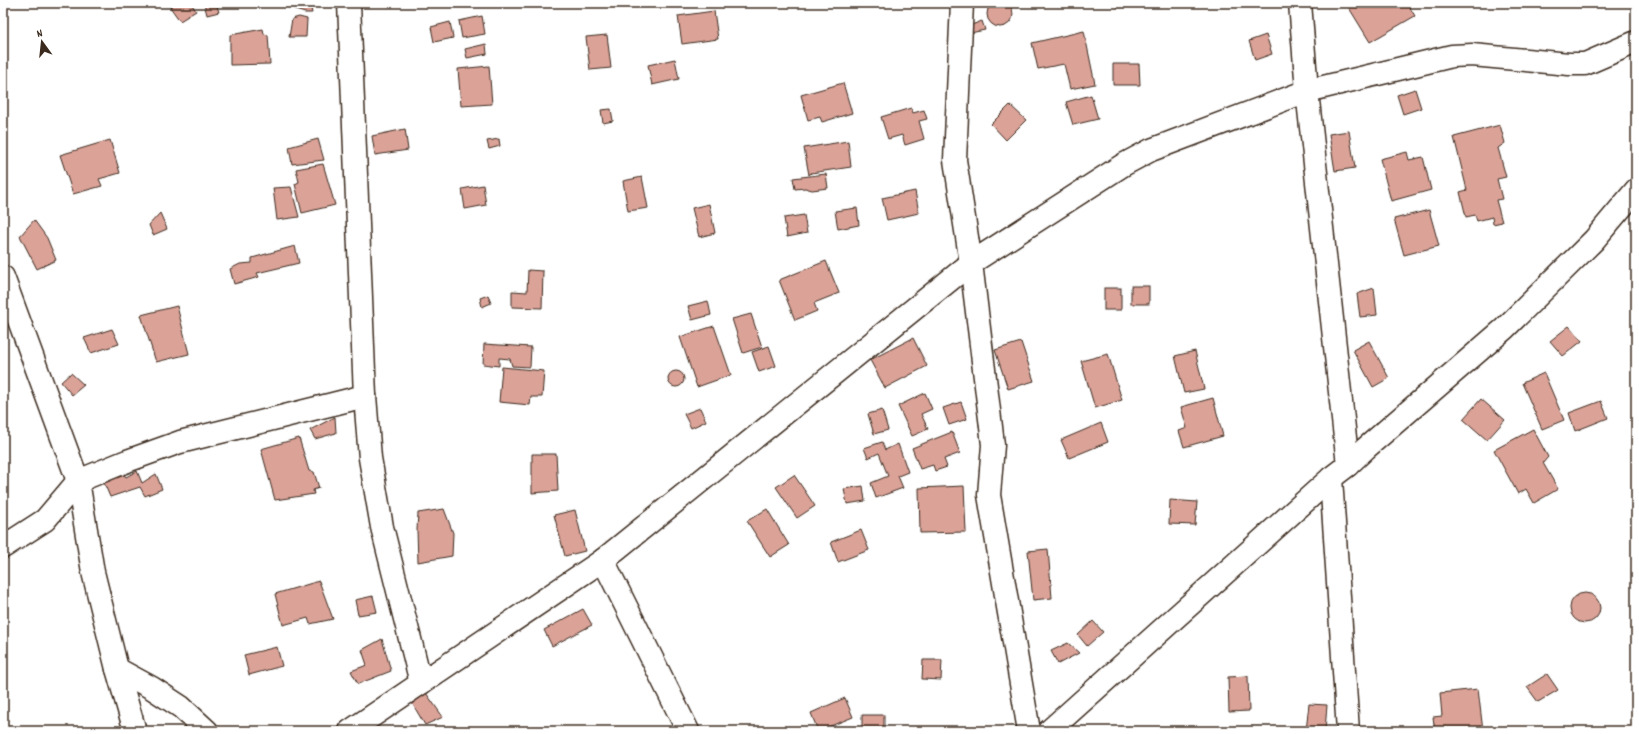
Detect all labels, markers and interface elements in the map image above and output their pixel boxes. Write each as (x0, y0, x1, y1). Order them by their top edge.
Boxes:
north arrow (22, 22, 62, 62)
text: N (35, 26, 45, 43)

